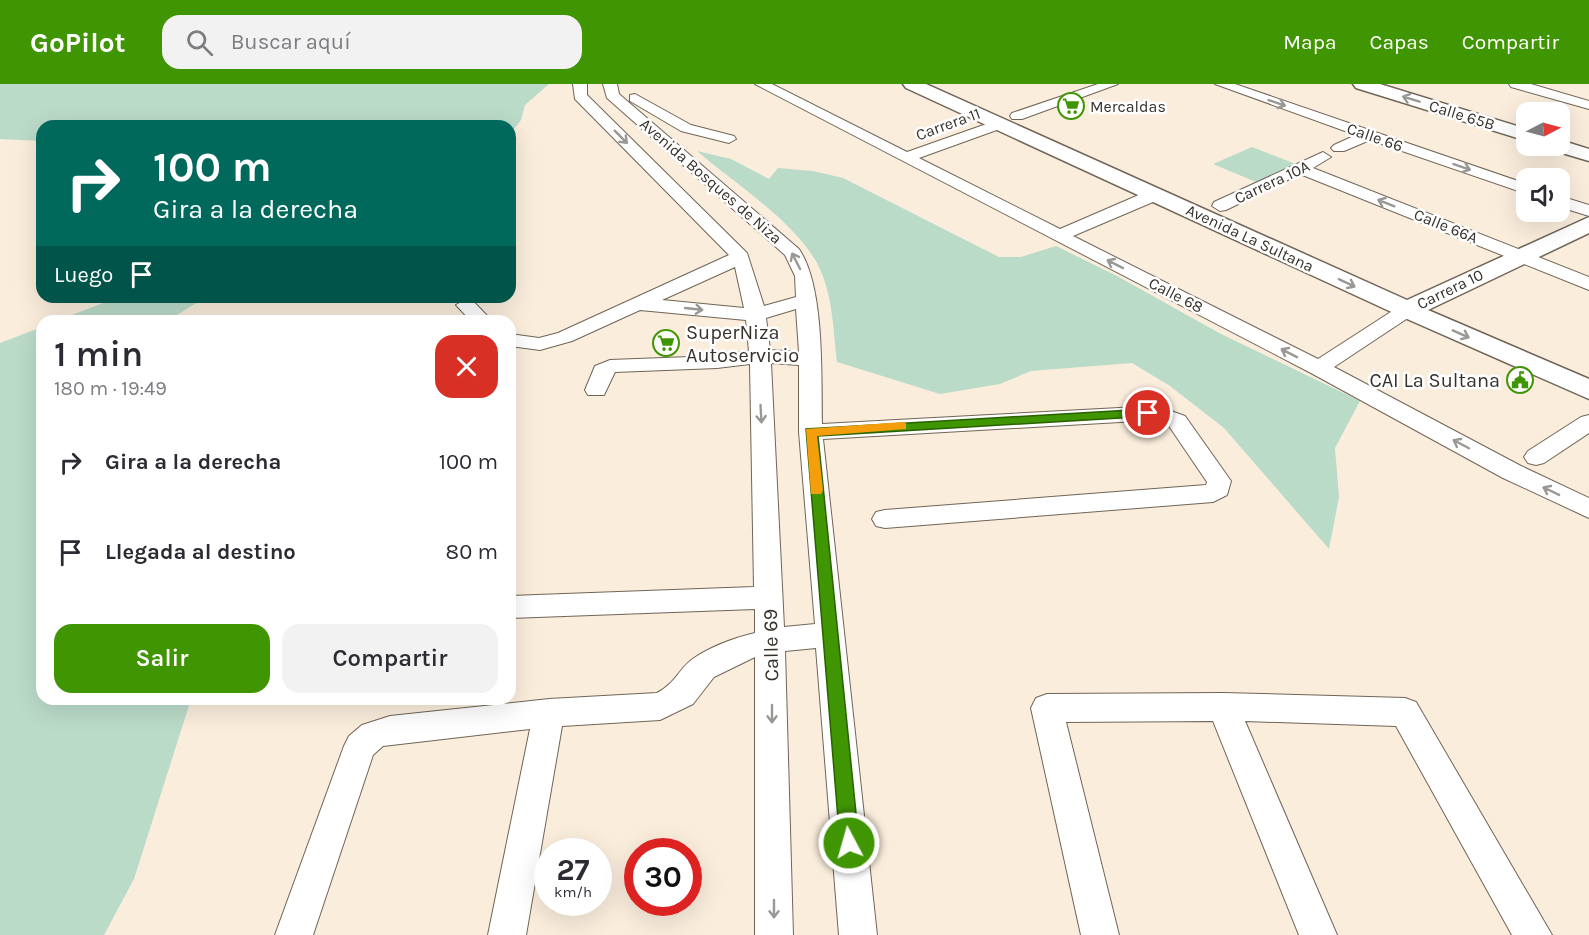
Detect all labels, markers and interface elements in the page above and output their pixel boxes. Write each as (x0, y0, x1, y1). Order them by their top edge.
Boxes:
search box (162, 15, 582, 69)
text: GoPilot (30, 26, 126, 59)
icon: search (183, 26, 216, 59)
text: Buscar aquí (231, 29, 351, 55)
text: Mapa (1283, 30, 1337, 54)
text: Capas (1370, 30, 1429, 54)
text: Compartir (1462, 30, 1559, 54)
supermarket icon: Mercaldas (1056, 91, 1086, 121)
one-way arrow (1402, 93, 1421, 104)
street label: Calle 65B (1427, 96, 1497, 134)
place label: Mercaldas (1090, 97, 1166, 116)
one-way arrow (1267, 99, 1286, 110)
north arrow (1516, 102, 1570, 156)
map controls (1516, 102, 1570, 222)
street label: Carrera 11 (913, 104, 983, 144)
street label: Avenida Bosques de Niza (636, 114, 786, 248)
street label: Calle 66 (1345, 119, 1405, 155)
one-way arrow (613, 129, 628, 144)
text: 100 m (153, 142, 272, 192)
icon: right (54, 144, 132, 222)
street label: Carrera 10A (1231, 156, 1313, 208)
one-way arrow (1452, 162, 1471, 173)
button: sound (1516, 168, 1570, 222)
text: Gira a la derecha (153, 193, 358, 225)
one-way arrow (1377, 196, 1396, 207)
street label: Avenida La Sultana (1183, 200, 1317, 276)
street label: Calle 66A (1411, 205, 1481, 247)
one-way arrow (790, 252, 801, 270)
one-way arrow (1106, 257, 1124, 269)
icon: arrive (125, 258, 158, 291)
text: Luego (54, 262, 113, 288)
street label: Carrera 10 (1414, 265, 1486, 313)
street label: Calle 68 (1146, 273, 1206, 317)
one-way arrow (1338, 277, 1356, 289)
one-way arrow (684, 304, 704, 315)
place label: SuperNiza Autoservicio (686, 321, 799, 367)
supermarket icon: SuperNiza Autoservicio (651, 328, 681, 358)
one-way arrow (1451, 329, 1469, 340)
text: 1 min (54, 333, 143, 375)
button: close (435, 335, 498, 398)
one-way arrow (1280, 346, 1298, 358)
public building icon: CAI La Sultana (1505, 365, 1535, 395)
place label: CAI La Sultana (1369, 369, 1500, 392)
text: 180 m · 19:49 (54, 377, 167, 400)
pin (1122, 387, 1173, 438)
icon: arrive (1131, 396, 1164, 429)
one-way arrow (756, 404, 767, 424)
one-way arrow (1452, 438, 1470, 449)
icon: right (54, 446, 87, 479)
text: Gira a la derecha (105, 449, 281, 475)
text: 100 m (439, 449, 498, 475)
one-way arrow (1542, 484, 1560, 496)
icon: arrive (54, 536, 87, 569)
text: Llegada al destino (105, 539, 296, 565)
text: 80 m (446, 539, 498, 565)
street label: Calle 69 (759, 609, 783, 681)
button: Salir (54, 624, 270, 693)
button: Compartir (282, 624, 498, 693)
one-way arrow (766, 704, 778, 724)
position arrow (817, 811, 881, 875)
speed limit sign: 30 (624, 838, 702, 916)
text: 27 (556, 852, 590, 888)
text: km/h (554, 883, 592, 901)
one-way arrow (768, 899, 780, 919)

